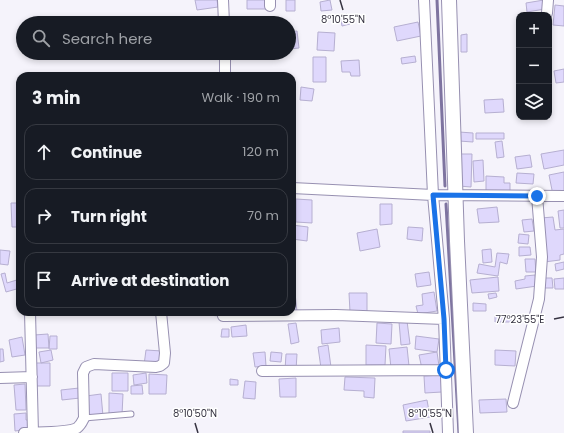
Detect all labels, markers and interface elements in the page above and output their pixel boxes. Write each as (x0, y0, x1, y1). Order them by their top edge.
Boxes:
text: 8°10'55"N (321, 12, 365, 27)
map controls (516, 12, 552, 120)
button: + (516, 12, 552, 48)
search box (16, 16, 296, 60)
icon: search (30, 27, 52, 49)
text: Search here (62, 28, 152, 49)
button: − (516, 48, 552, 84)
button: layers (516, 84, 552, 120)
text: 3 min (32, 86, 80, 110)
text: Walk · 190 m (202, 88, 280, 107)
icon: ahead (33, 141, 55, 163)
text: Continue (71, 142, 142, 163)
text: 120 m (242, 142, 279, 161)
route end (528, 187, 546, 205)
icon: right (33, 205, 55, 227)
text: Turn right (71, 206, 147, 227)
text: 70 m (247, 206, 279, 225)
icon: arrive (33, 269, 55, 291)
text: Arrive at destination (71, 270, 229, 291)
text: 77°23'55"E (496, 312, 544, 327)
route start (437, 361, 455, 379)
text: 8°10'50"N (173, 406, 217, 421)
text: 8°10'55"N (408, 406, 452, 421)

